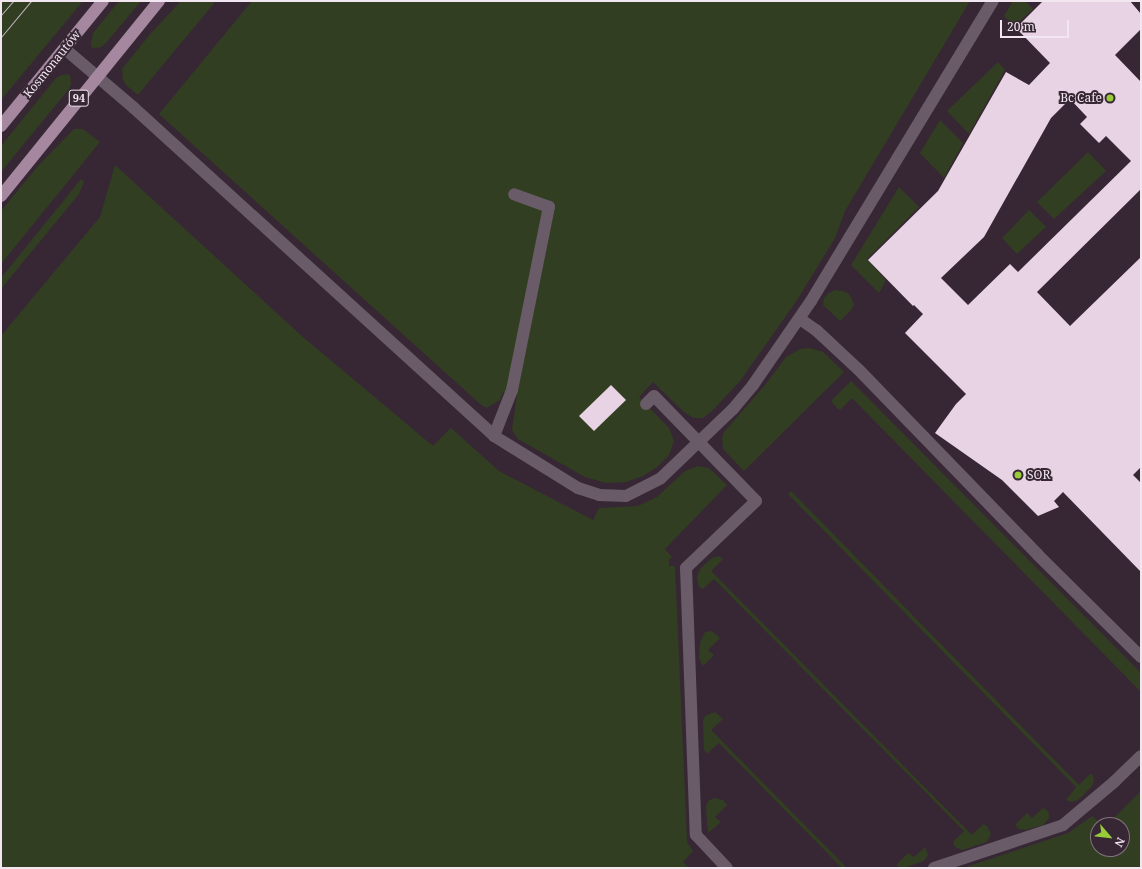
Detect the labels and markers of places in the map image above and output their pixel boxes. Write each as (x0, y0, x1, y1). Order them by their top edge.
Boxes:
place label: Bc Cafe (1060, 91, 1102, 105)
marker: Bc Cafe (1105, 93, 1115, 103)
place label: SOR (1027, 468, 1050, 482)
marker: SOR (1012, 469, 1024, 481)

